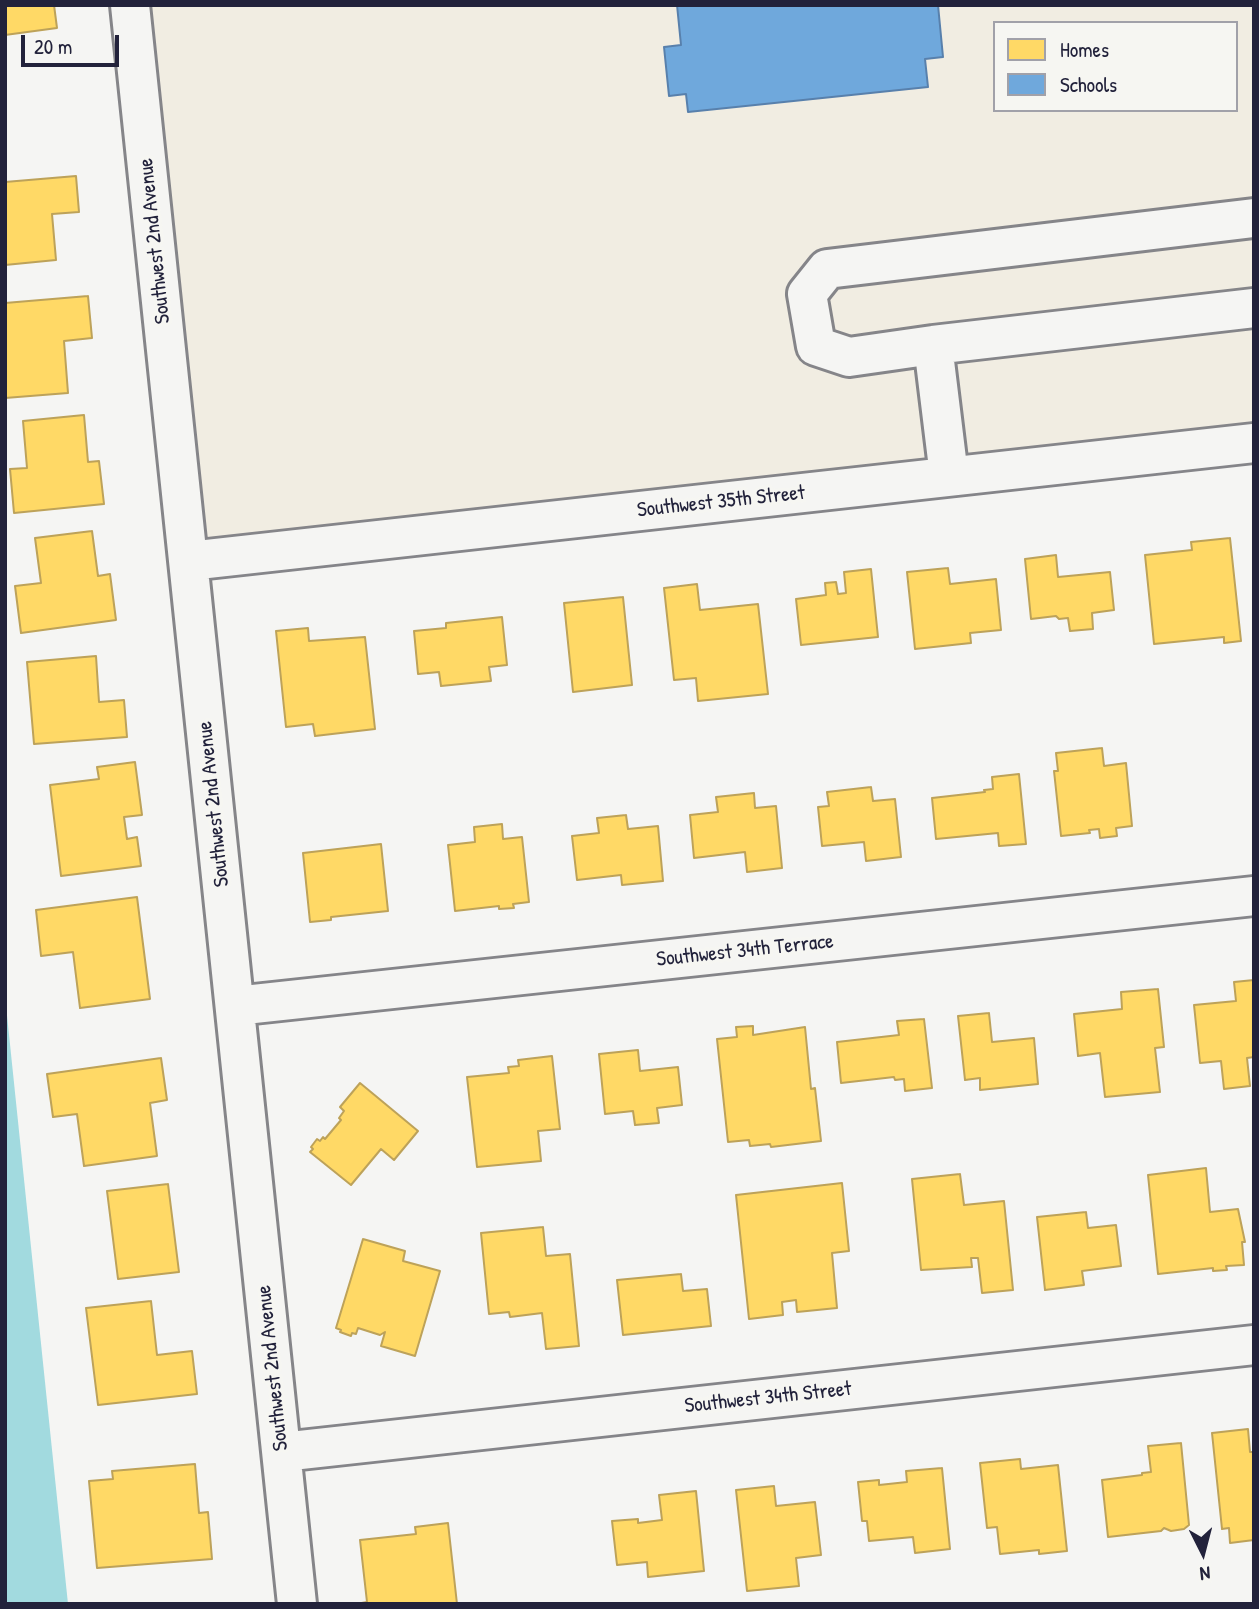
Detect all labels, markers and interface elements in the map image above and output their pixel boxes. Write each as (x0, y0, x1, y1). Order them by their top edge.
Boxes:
scale bar (24, 21, 122, 65)
legend (993, 21, 1238, 112)
text: 20 m (34, 32, 72, 61)
text: Homes (1060, 35, 1109, 64)
text: Schools (1060, 70, 1117, 99)
street label: Southwest 2nd Avenue (134, 157, 176, 325)
street label: Southwest 35th Street (636, 481, 806, 523)
street label: Southwest 2nd Avenue (193, 720, 235, 888)
street label: Southwest 34th Terrace (655, 929, 835, 973)
street label: Southwest 2nd Avenue (252, 1284, 294, 1452)
street label: Southwest 34th Street (683, 1377, 853, 1419)
north arrow (1168, 1518, 1238, 1588)
text: N (1199, 1560, 1212, 1587)

